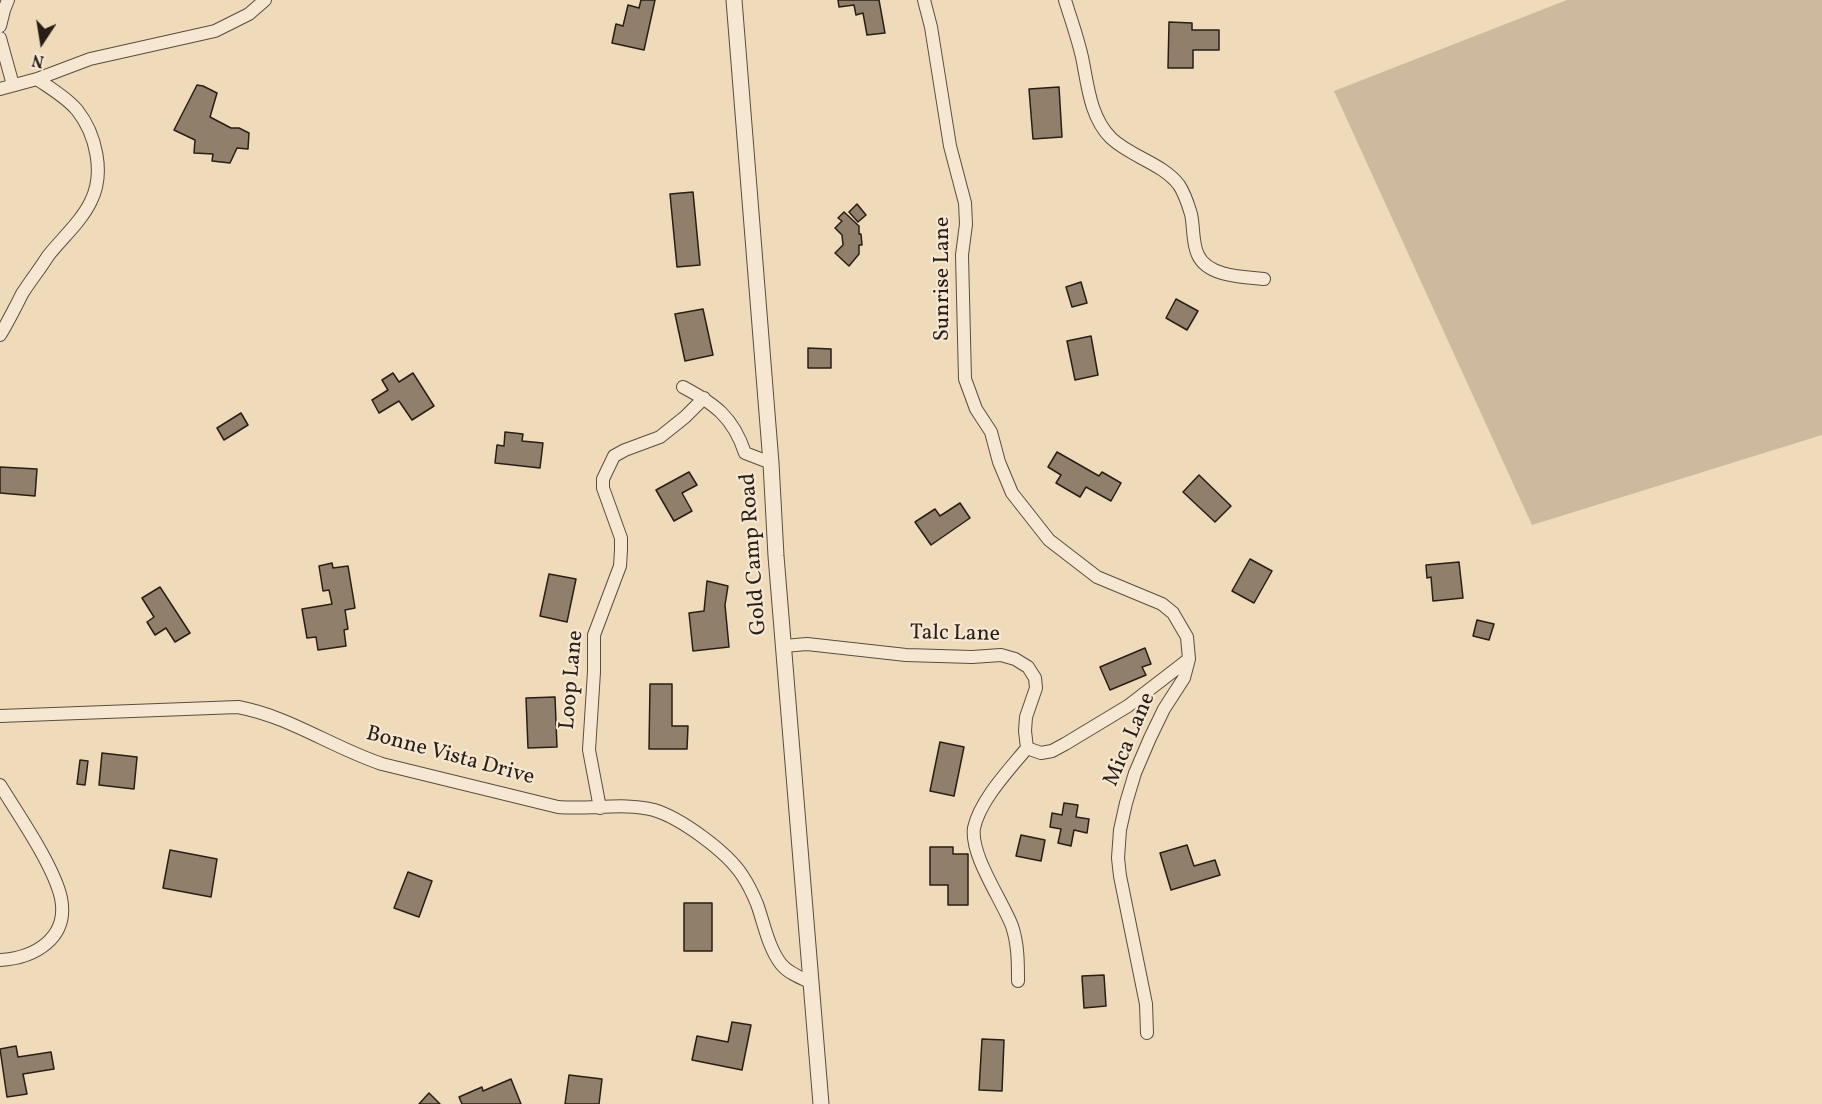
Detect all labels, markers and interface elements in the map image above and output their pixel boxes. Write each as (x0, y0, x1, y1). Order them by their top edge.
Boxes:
north arrow (12, 12, 72, 72)
text: N (30, 48, 46, 72)
street label: Sunrise Lane (931, 217, 957, 341)
street label: Gold Camp Road (736, 472, 774, 636)
street label: Talc Lane (910, 621, 1000, 649)
street label: Loop Lane (556, 629, 590, 731)
street label: Mica Lane (1099, 689, 1163, 791)
street label: Bonne Vista Drive (363, 722, 537, 792)

